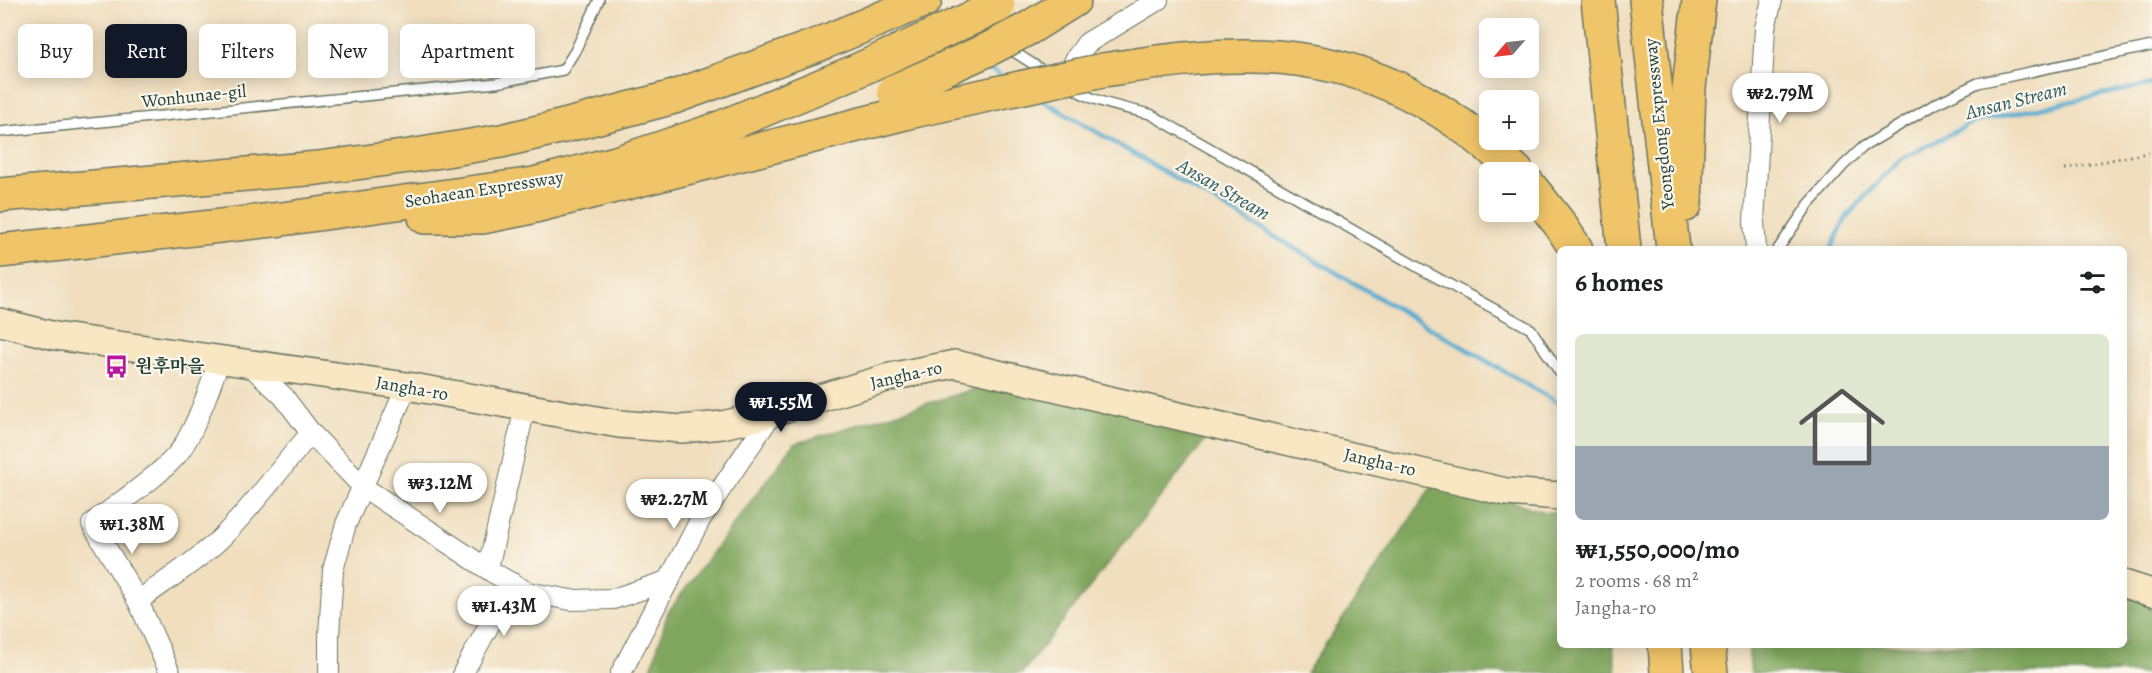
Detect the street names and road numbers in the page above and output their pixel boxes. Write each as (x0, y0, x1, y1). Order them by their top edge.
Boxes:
street label: Yeongdong Expressway (1638, 36, 1680, 212)
street label: Wonhunae-gil (139, 79, 248, 114)
street label: Seohaean Expressway (403, 164, 566, 213)
street label: Jangha-ro (868, 355, 944, 395)
street label: Jangha-ro (374, 370, 450, 406)
street label: Jangha-ro (1342, 442, 1418, 482)

